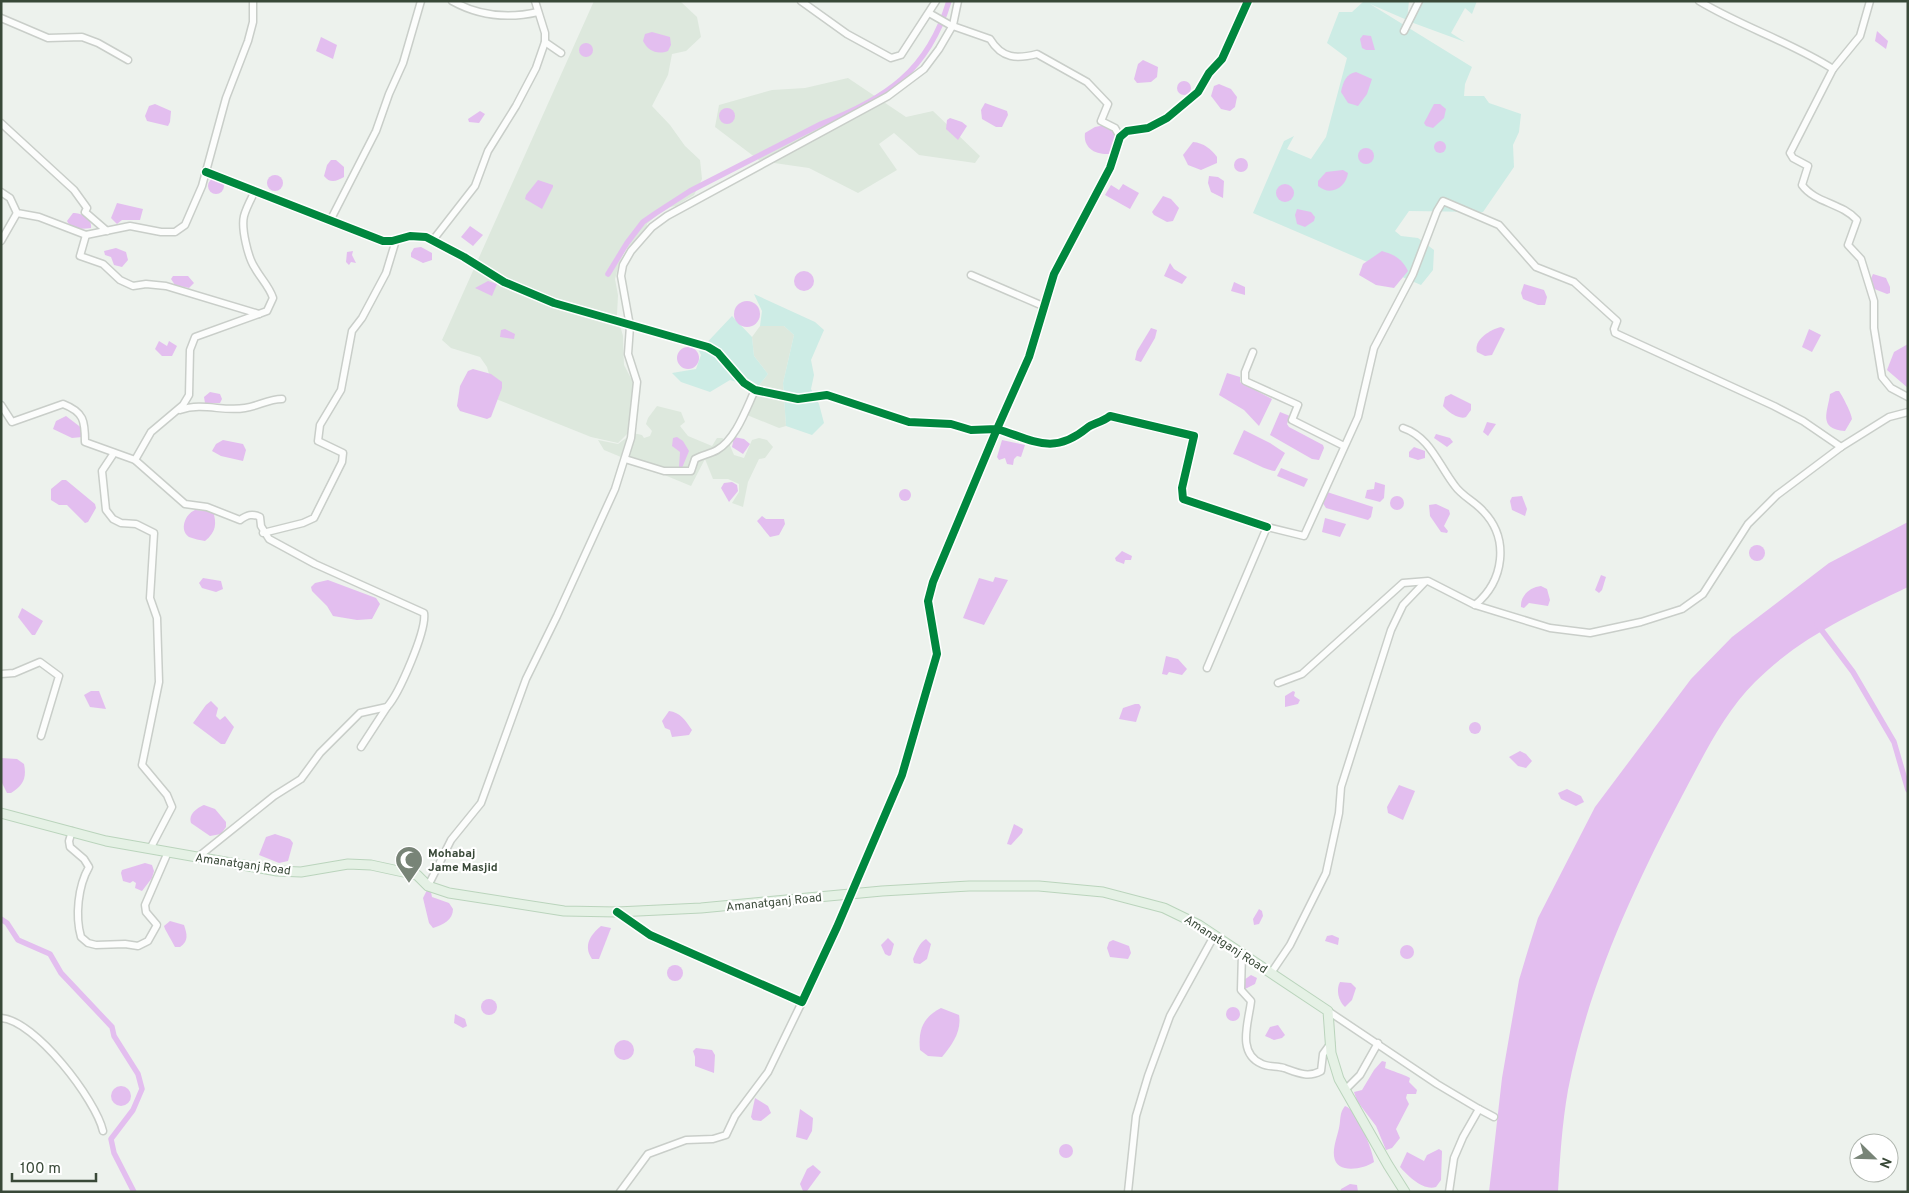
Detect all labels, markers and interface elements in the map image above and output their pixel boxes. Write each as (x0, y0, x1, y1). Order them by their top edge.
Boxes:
mosque icon: Mohabaj Jame Masjid (394, 845, 424, 884)
place label: Mohabaj Jame Masjid (428, 846, 498, 876)
street label: Amanatganj Road (194, 850, 292, 880)
street label: Amanatganj Road (725, 890, 823, 916)
street label: Amanatganj Road (1181, 912, 1270, 978)
north arrow (1849, 1133, 1899, 1183)
scale bar (12, 1150, 96, 1182)
text: N (1875, 1155, 1894, 1170)
text: 100 m (20, 1160, 61, 1179)

